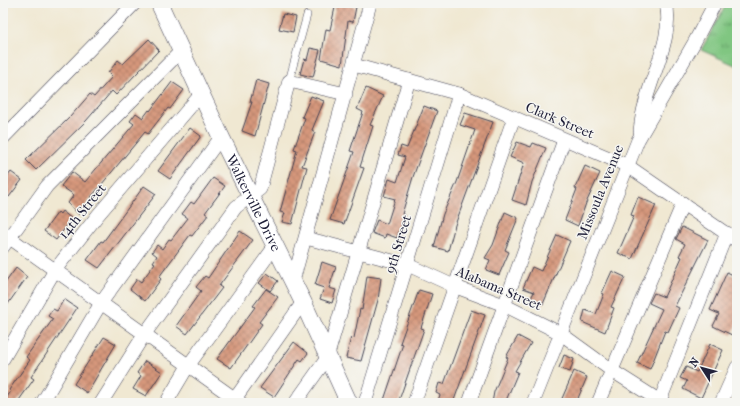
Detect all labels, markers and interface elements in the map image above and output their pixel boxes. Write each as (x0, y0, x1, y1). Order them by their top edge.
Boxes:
street label: Clark Street (523, 98, 597, 143)
street label: Missoula Avenue (574, 142, 627, 242)
street label: Walkerville Drive (222, 151, 284, 254)
street label: 14th Street (55, 180, 110, 242)
street label: 9th Street (382, 213, 415, 275)
street label: Alabama Street (453, 262, 544, 314)
north arrow (682, 348, 722, 388)
text: N (687, 355, 702, 370)

